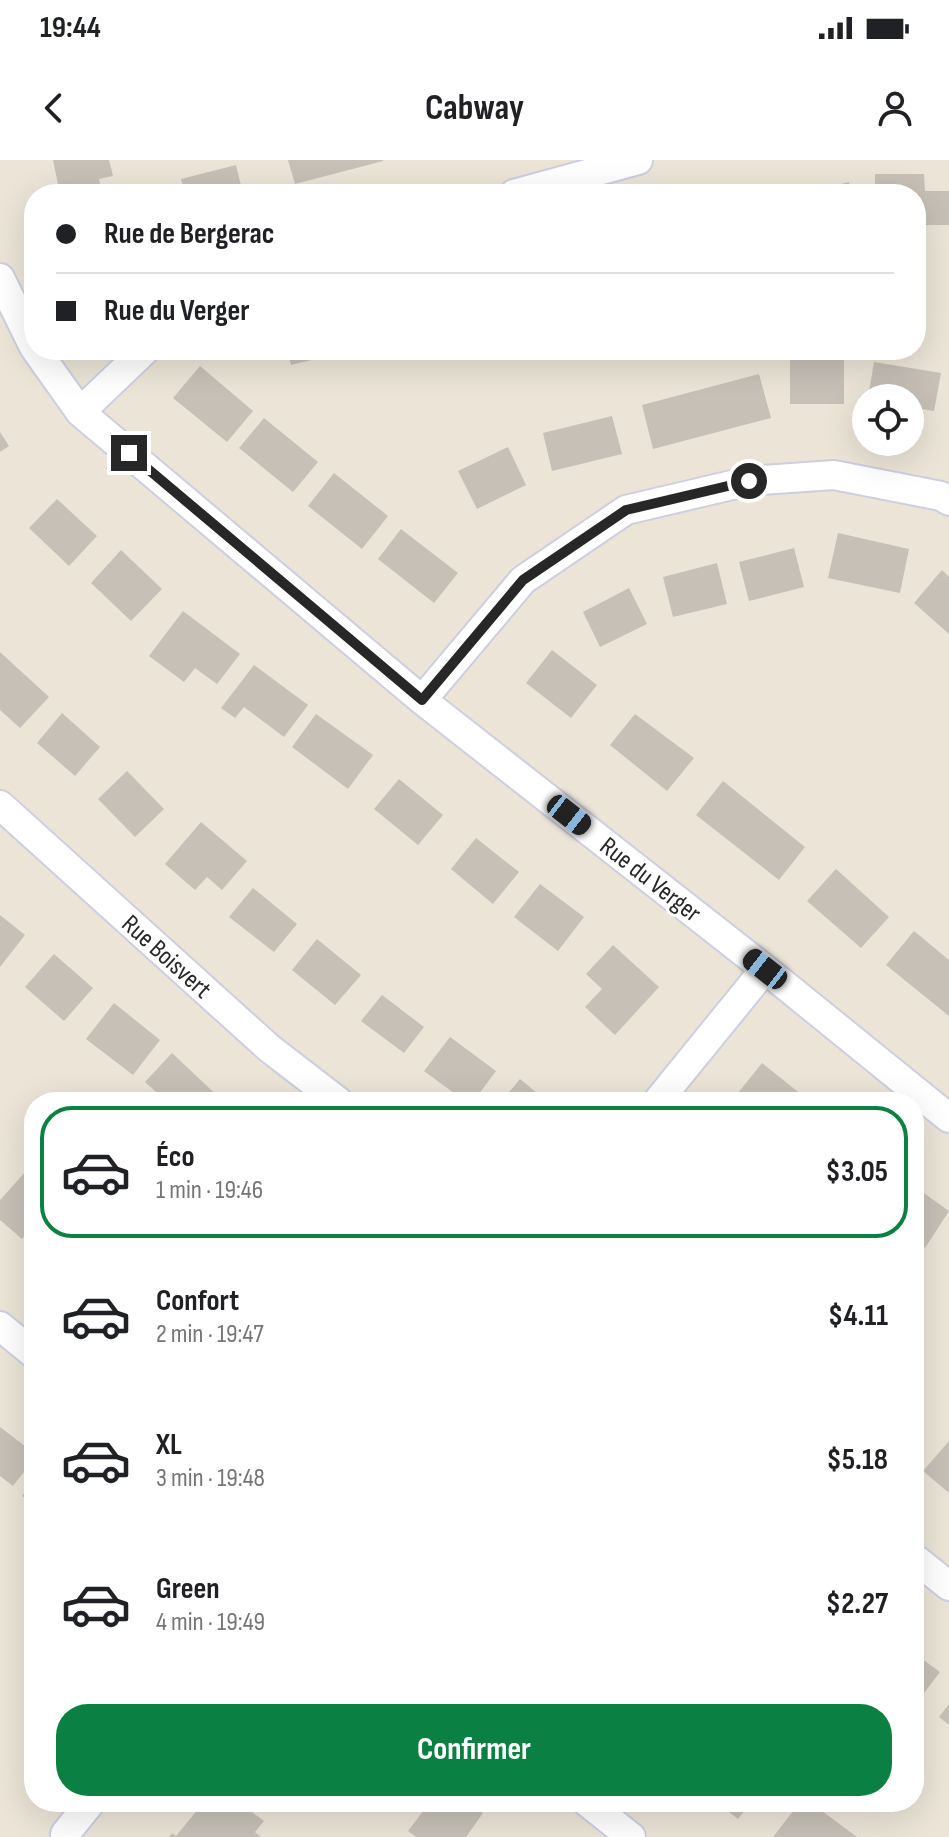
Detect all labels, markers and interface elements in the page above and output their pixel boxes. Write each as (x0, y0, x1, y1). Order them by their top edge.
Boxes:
text: 19:44 (40, 10, 101, 46)
icon: back (32, 86, 76, 130)
icon: person (873, 86, 917, 130)
text: Cabway (425, 87, 524, 130)
text: Rue de Bergerac (104, 216, 275, 252)
text: Rue du Verger (104, 293, 250, 329)
map controls (852, 384, 924, 456)
button: locate (852, 384, 924, 456)
route end (111, 435, 147, 471)
route start (731, 463, 767, 499)
car (543, 791, 595, 839)
street label: Rue du Verger (593, 831, 707, 930)
street label: Rue Boisvert (115, 909, 217, 1005)
car (739, 945, 791, 993)
icon: car (60, 1136, 132, 1208)
text: Éco (156, 1139, 195, 1175)
text: $3.05 (826, 1154, 888, 1190)
text: 1 min · 19:46 (156, 1175, 263, 1206)
icon: car (60, 1280, 132, 1352)
text: Confort (156, 1283, 239, 1319)
text: $4.11 (828, 1298, 888, 1334)
text: 2 min · 19:47 (156, 1319, 264, 1350)
icon: car (60, 1424, 132, 1496)
text: XL (156, 1427, 182, 1463)
text: $5.18 (827, 1442, 888, 1478)
text: 3 min · 19:48 (156, 1463, 265, 1494)
icon: car (60, 1568, 132, 1640)
text: Green (156, 1571, 220, 1607)
text: $2.27 (826, 1586, 888, 1622)
text: 4 min · 19:49 (156, 1607, 265, 1638)
button: Confirmer (56, 1704, 892, 1796)

